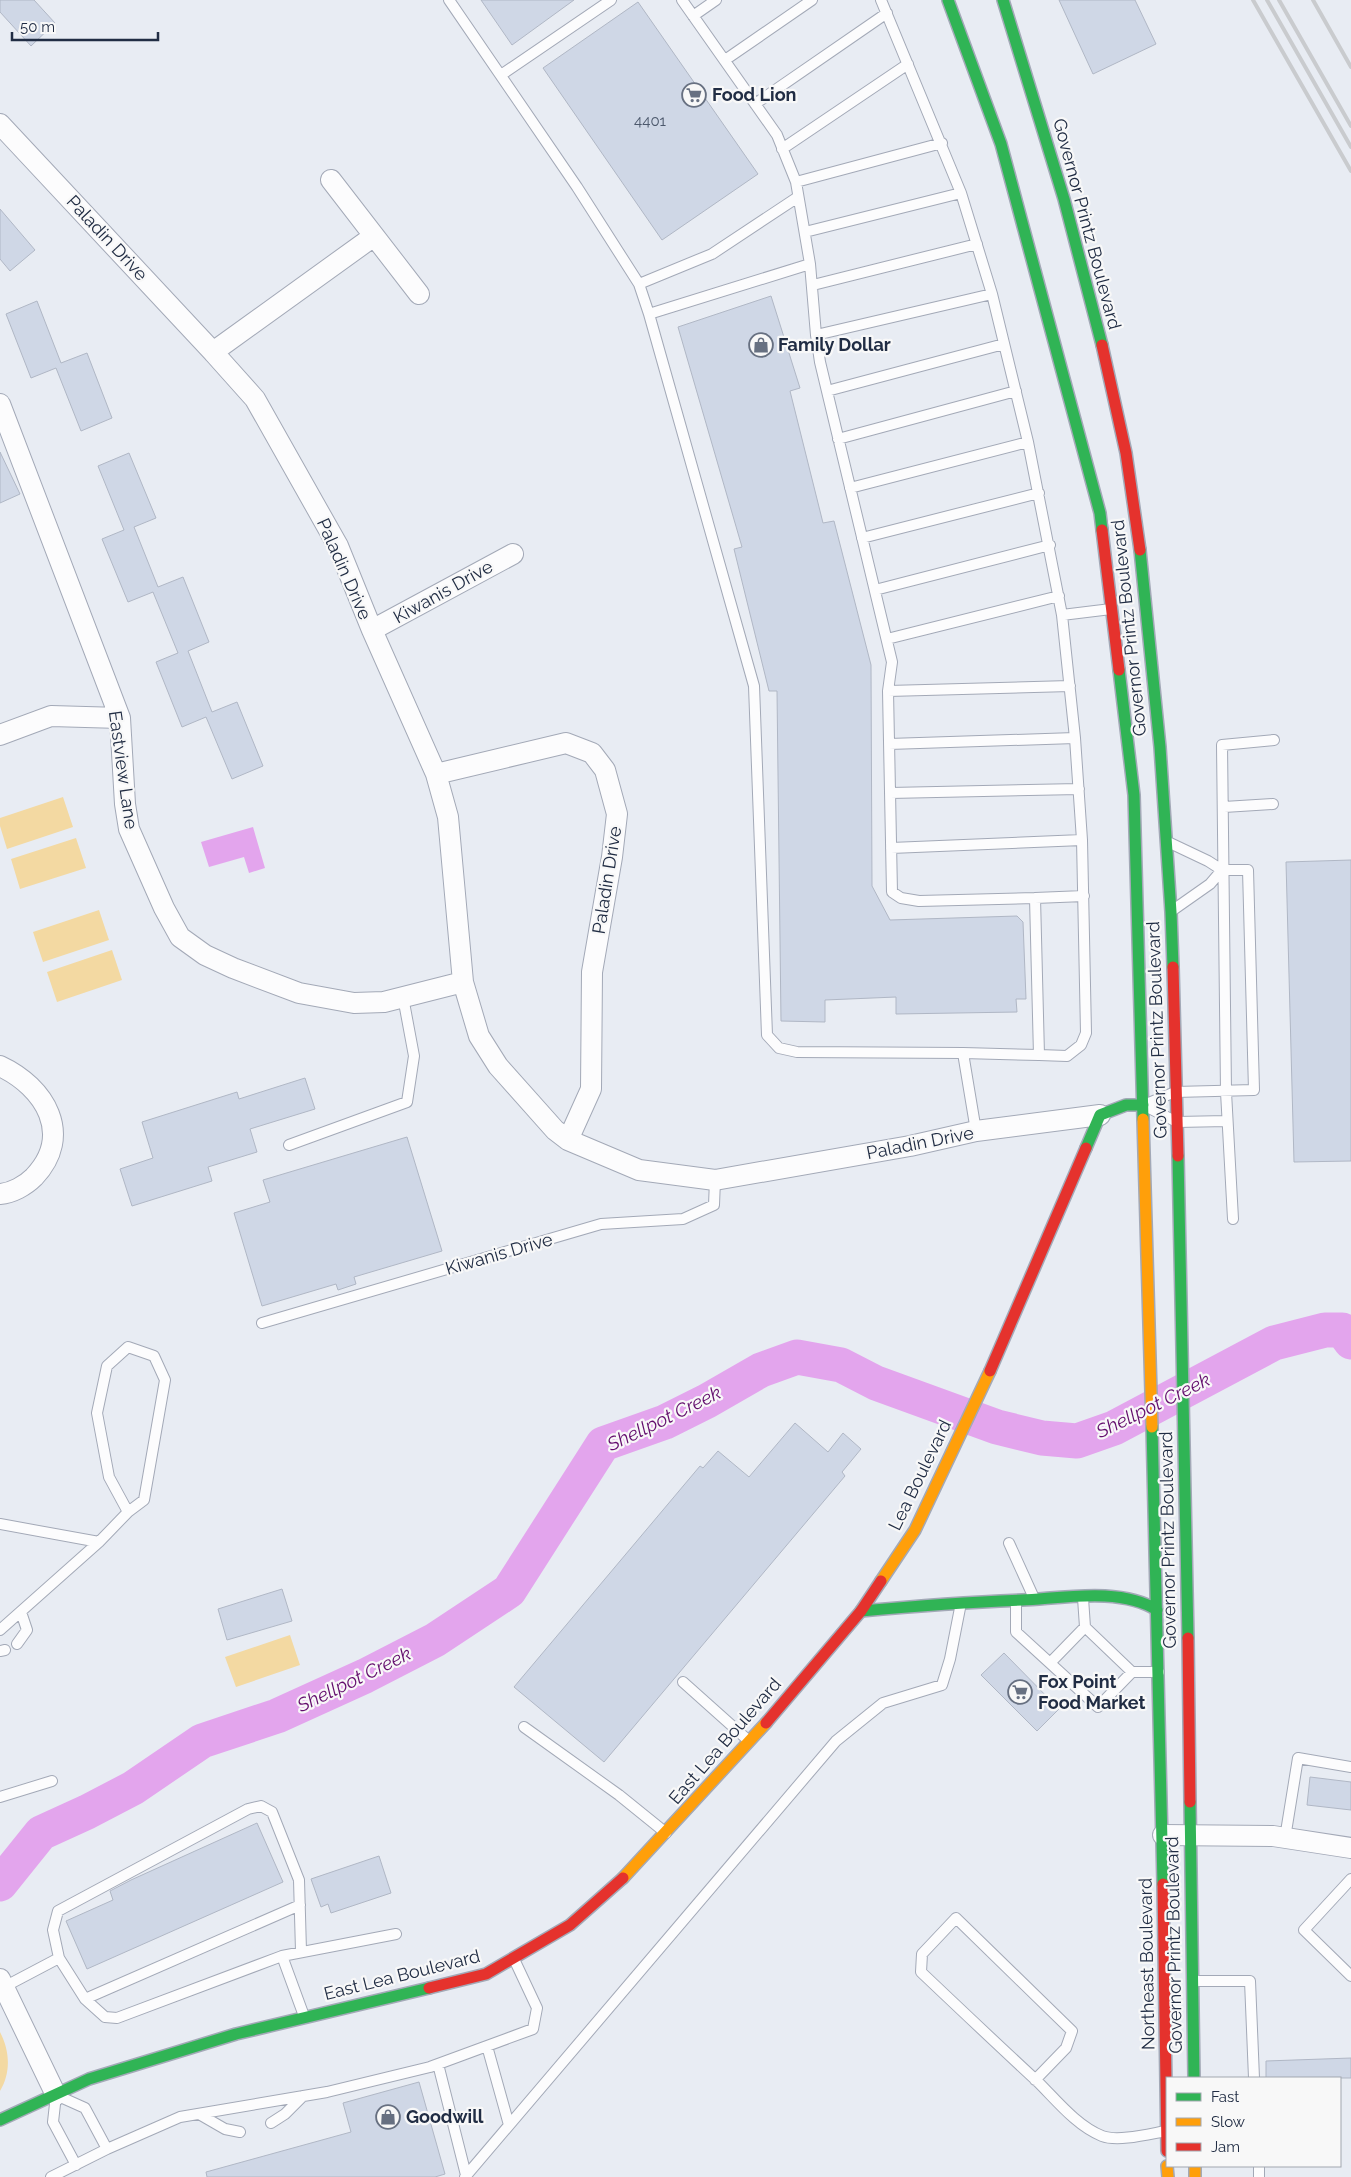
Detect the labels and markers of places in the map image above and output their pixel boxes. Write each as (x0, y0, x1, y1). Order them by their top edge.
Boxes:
supermarket icon: Food Lion (681, 82, 707, 108)
place label: Food Lion (712, 84, 796, 105)
shop icon: Family Dollar (748, 332, 774, 358)
place label: Family Dollar (778, 334, 891, 355)
place label: Fox Point Food Market (1038, 1671, 1146, 1713)
supermarket icon: Fox Point Food Market (1007, 1679, 1033, 1705)
shop icon: Goodwill (375, 2104, 401, 2130)
place label: Goodwill (406, 2106, 484, 2127)

